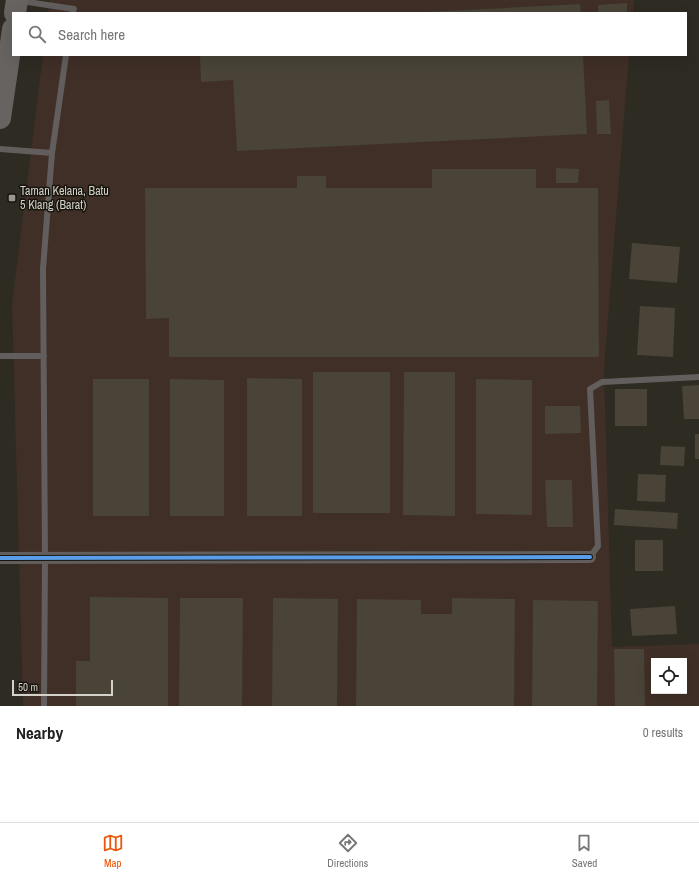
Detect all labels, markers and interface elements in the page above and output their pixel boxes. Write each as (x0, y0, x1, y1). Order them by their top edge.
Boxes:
search box (12, 12, 687, 56)
icon: search (26, 23, 48, 45)
text: Search here (58, 24, 125, 45)
place label: Taman Kelana, Batu 5 Klang (Barat) (20, 183, 109, 213)
marker: Taman Kelana, Batu 5 Klang (Barat) (7, 193, 17, 203)
map controls (651, 658, 687, 694)
button: locate (651, 658, 687, 694)
scale bar (12, 678, 113, 697)
text: 50 m (18, 680, 38, 694)
text: Nearby (16, 721, 63, 744)
text: 0 results (643, 724, 683, 741)
tab: Map (102, 832, 124, 870)
tab: Directions (327, 832, 368, 870)
tab: Saved (572, 832, 597, 870)

